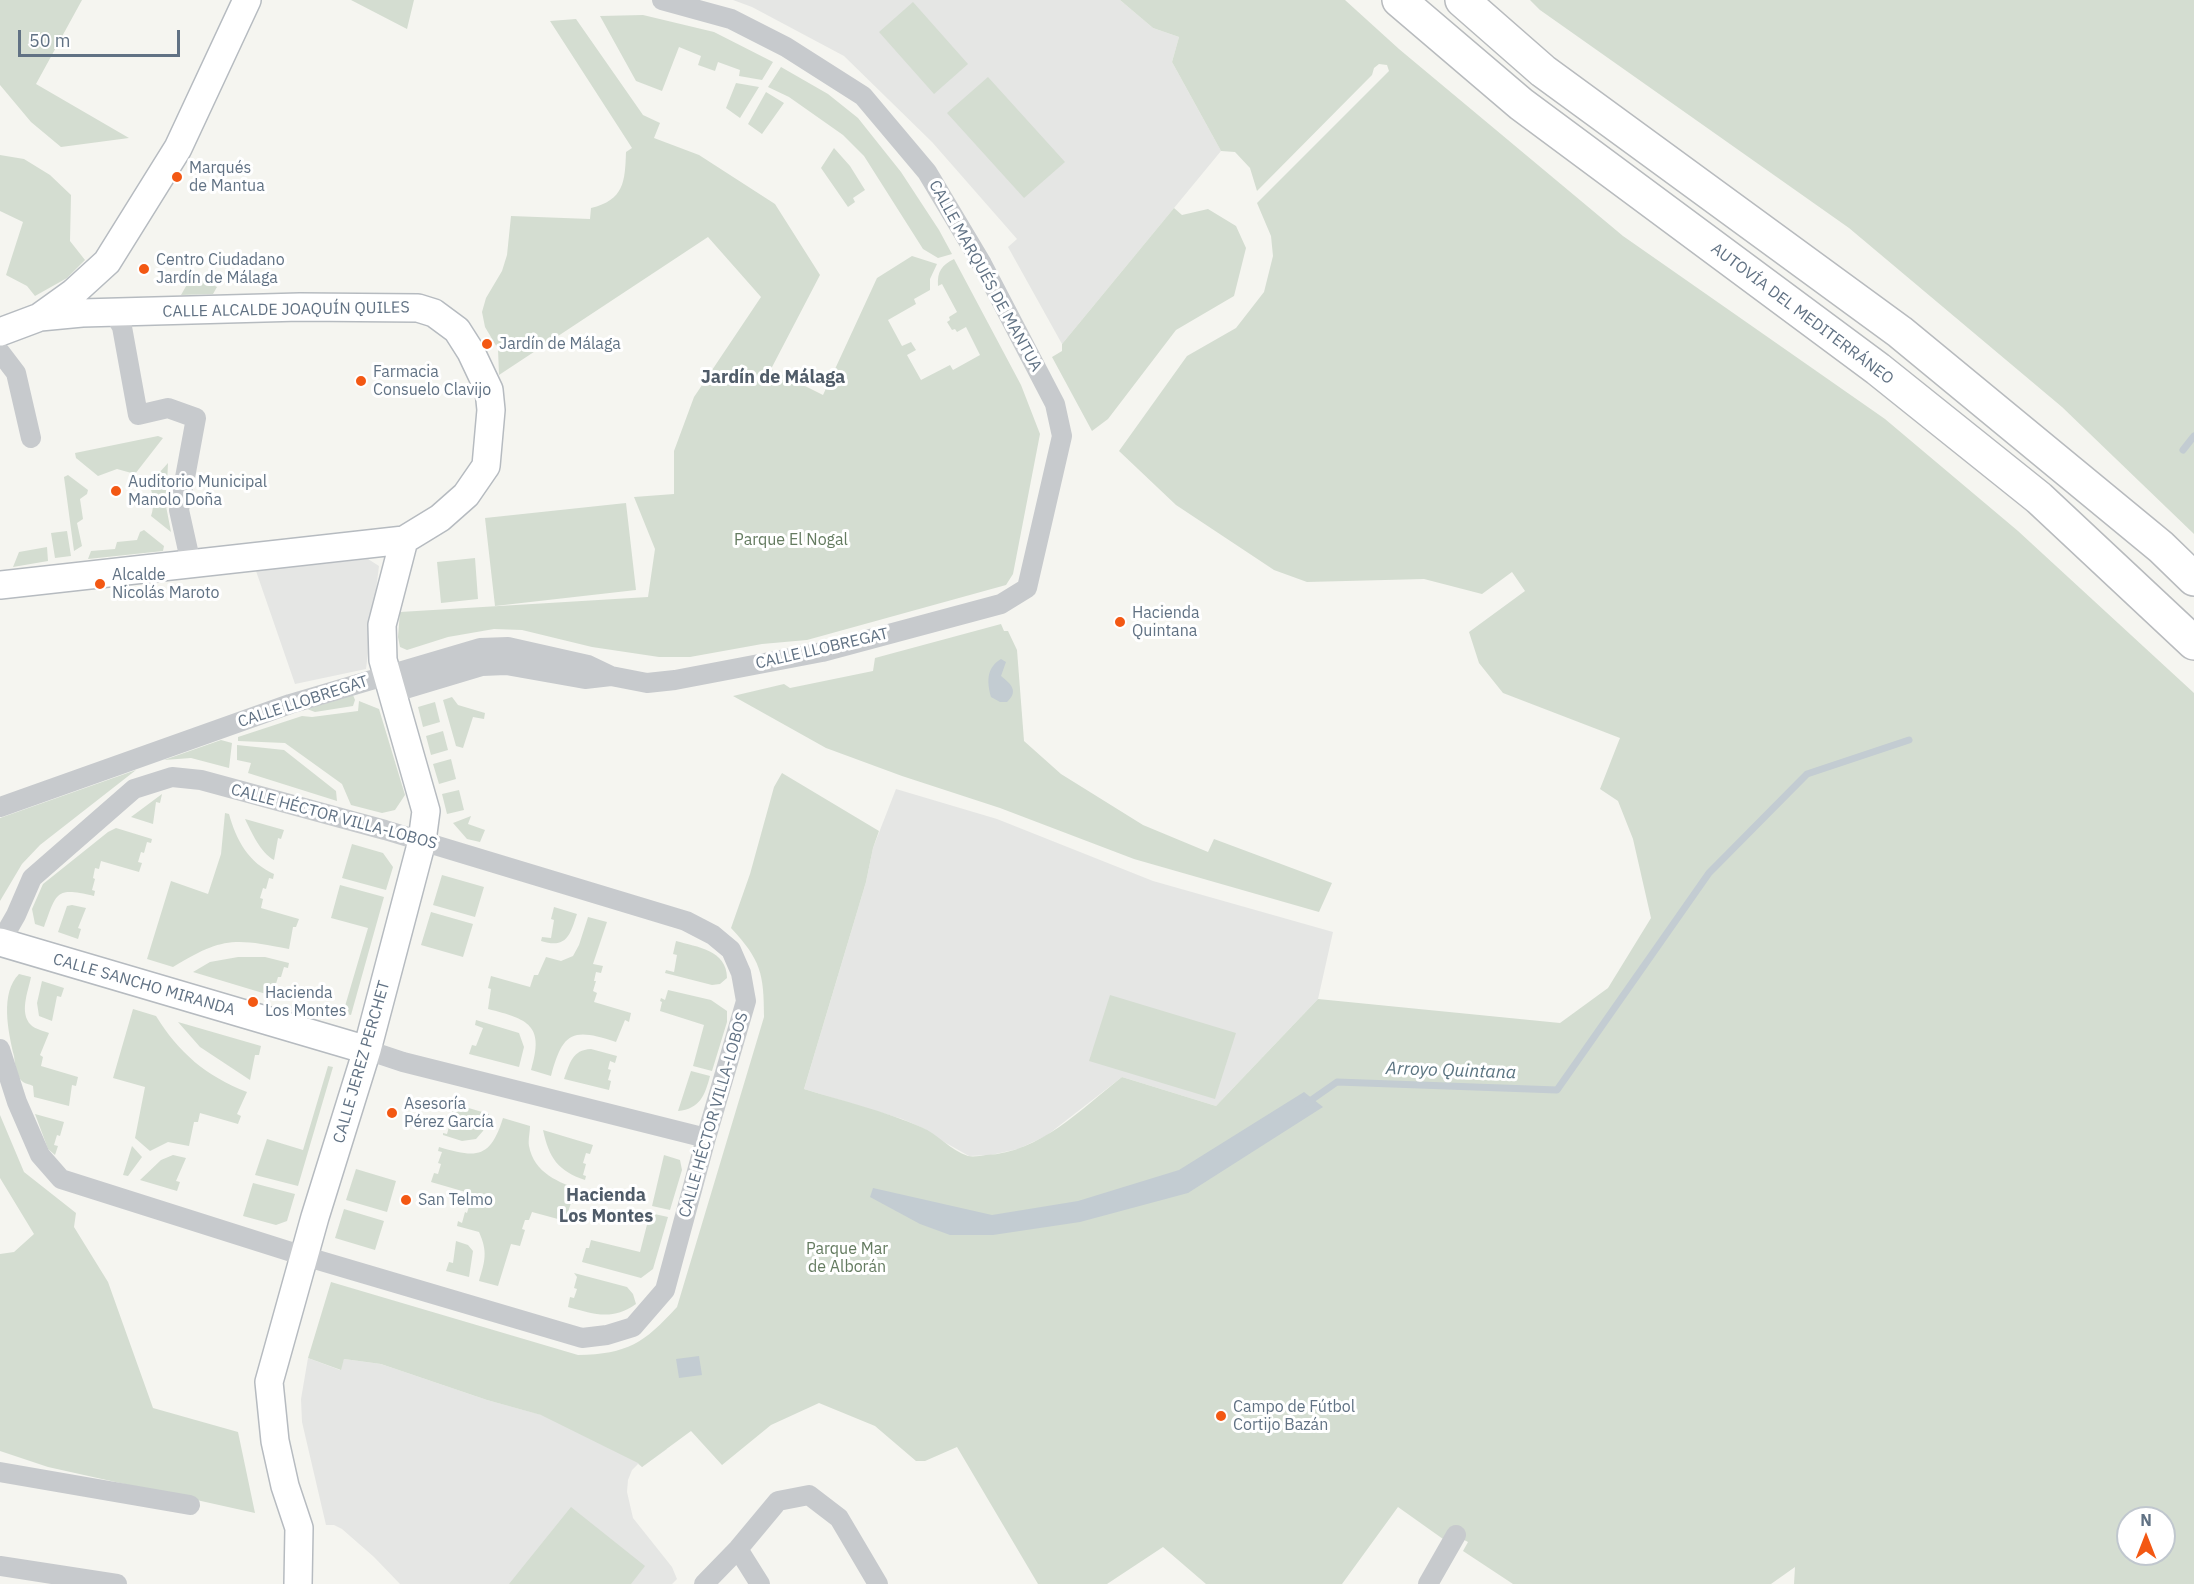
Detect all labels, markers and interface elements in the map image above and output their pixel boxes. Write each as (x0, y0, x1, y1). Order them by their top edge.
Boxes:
scale bar (21, 18, 183, 56)
text: 50 m (29, 29, 71, 52)
place label: Marqués de Mantua (189, 158, 265, 196)
marker: Marqués de Mantua (170, 170, 184, 184)
street label: CALLE MARQUÉS DE MANTUA (924, 177, 1046, 375)
street label: AUTOVÍA DEL MEDITERRÁNEO (1707, 239, 1897, 389)
place label: Centro Ciudadano Jardín de Málaga (156, 250, 285, 288)
marker: Centro Ciudadano Jardín de Málaga (137, 262, 151, 276)
street label: CALLE ALCALDE JOAQUÍN QUILES (162, 298, 410, 322)
place label: Jardín de Málaga (499, 334, 621, 354)
marker: Jardín de Málaga (480, 337, 494, 351)
place label: Farmacia Consuelo Clavijo (373, 362, 491, 400)
district label: Jardín de Málaga (701, 367, 845, 389)
marker: Farmacia Consuelo Clavijo (354, 374, 368, 388)
place label: Auditorio Municipal Manolo Doña (128, 472, 267, 510)
marker: Auditorio Municipal Manolo Doña (109, 484, 123, 498)
park label: Parque El Nogal (734, 530, 848, 550)
place label: Alcalde Nicolás Maroto (112, 565, 219, 603)
marker: Alcalde Nicolás Maroto (93, 577, 107, 591)
place label: Hacienda Quintana (1132, 603, 1200, 641)
marker: Hacienda Quintana (1113, 615, 1127, 629)
street label: CALLE LLOBREGAT (754, 624, 890, 674)
street label: CALLE LLOBREGAT (235, 672, 371, 732)
street label: CALLE HÉCTOR VILLA-LOBOS (229, 780, 439, 854)
street label: CALLE SANCHO MIRANDA (51, 950, 237, 1020)
street label: CALLE JEREZ PERCHET (330, 978, 394, 1146)
place label: Hacienda Los Montes (265, 983, 347, 1021)
marker: Hacienda Los Montes (246, 995, 260, 1009)
street label: CALLE HÉCTOR VILLA-LOBOS (675, 1010, 753, 1220)
water label: Arroyo Quintana (1385, 1058, 1517, 1084)
place label: Asesoría Pérez García (404, 1094, 494, 1132)
marker: Asesoría Pérez García (385, 1106, 399, 1120)
district label: Hacienda Los Montes (559, 1185, 653, 1228)
place label: San Telmo (418, 1190, 493, 1210)
marker: San Telmo (399, 1193, 413, 1207)
park label: Parque Mar de Alborán (806, 1239, 888, 1277)
place label: Campo de Fútbol Cortijo Bazán (1233, 1397, 1355, 1435)
marker: Campo de Fútbol Cortijo Bazán (1214, 1409, 1228, 1423)
north arrow (2116, 1506, 2176, 1566)
text: N (2140, 1510, 2152, 1530)

